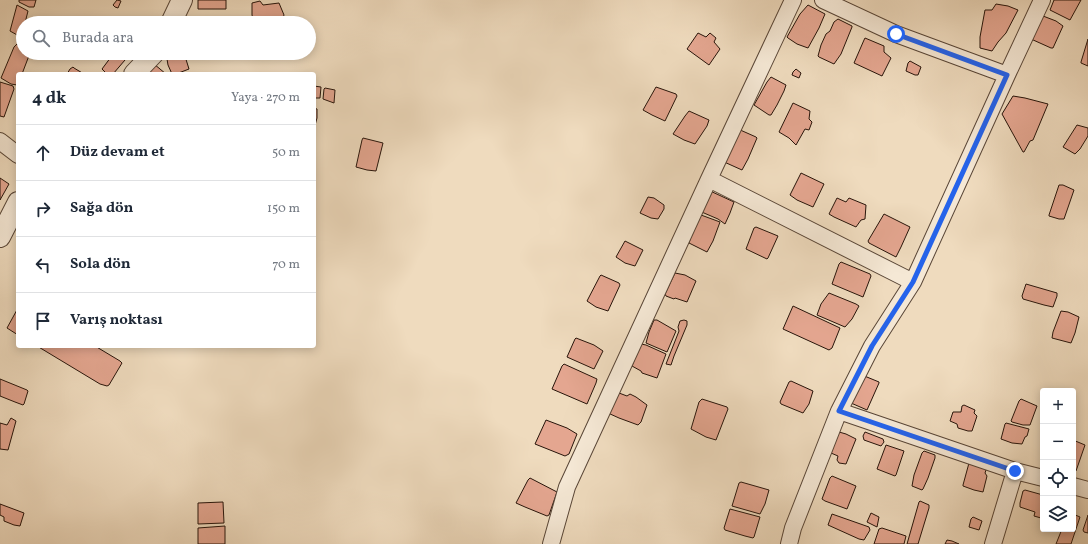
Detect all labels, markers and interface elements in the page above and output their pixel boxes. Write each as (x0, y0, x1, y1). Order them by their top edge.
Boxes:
search box (16, 16, 316, 60)
route start (887, 25, 905, 43)
icon: search (30, 27, 52, 49)
text: Burada ara (62, 28, 134, 49)
text: 4 dk (32, 87, 66, 110)
text: Yaya · 270 m (231, 89, 300, 107)
icon: ahead (32, 142, 54, 164)
text: Düz devam et (70, 142, 165, 163)
text: 50 m (272, 144, 300, 162)
icon: right (32, 198, 54, 220)
text: Sağa dön (70, 198, 134, 219)
text: 150 m (267, 200, 300, 218)
icon: left (32, 254, 54, 276)
text: Sola dön (70, 254, 131, 275)
text: 70 m (272, 256, 300, 274)
icon: arrive (32, 310, 54, 332)
text: Varış noktası (70, 310, 163, 331)
map controls (1040, 388, 1076, 532)
button: + (1040, 388, 1076, 424)
button: − (1040, 424, 1076, 460)
button: locate (1040, 460, 1076, 496)
route end (1006, 462, 1024, 480)
button: layers (1040, 496, 1076, 532)

